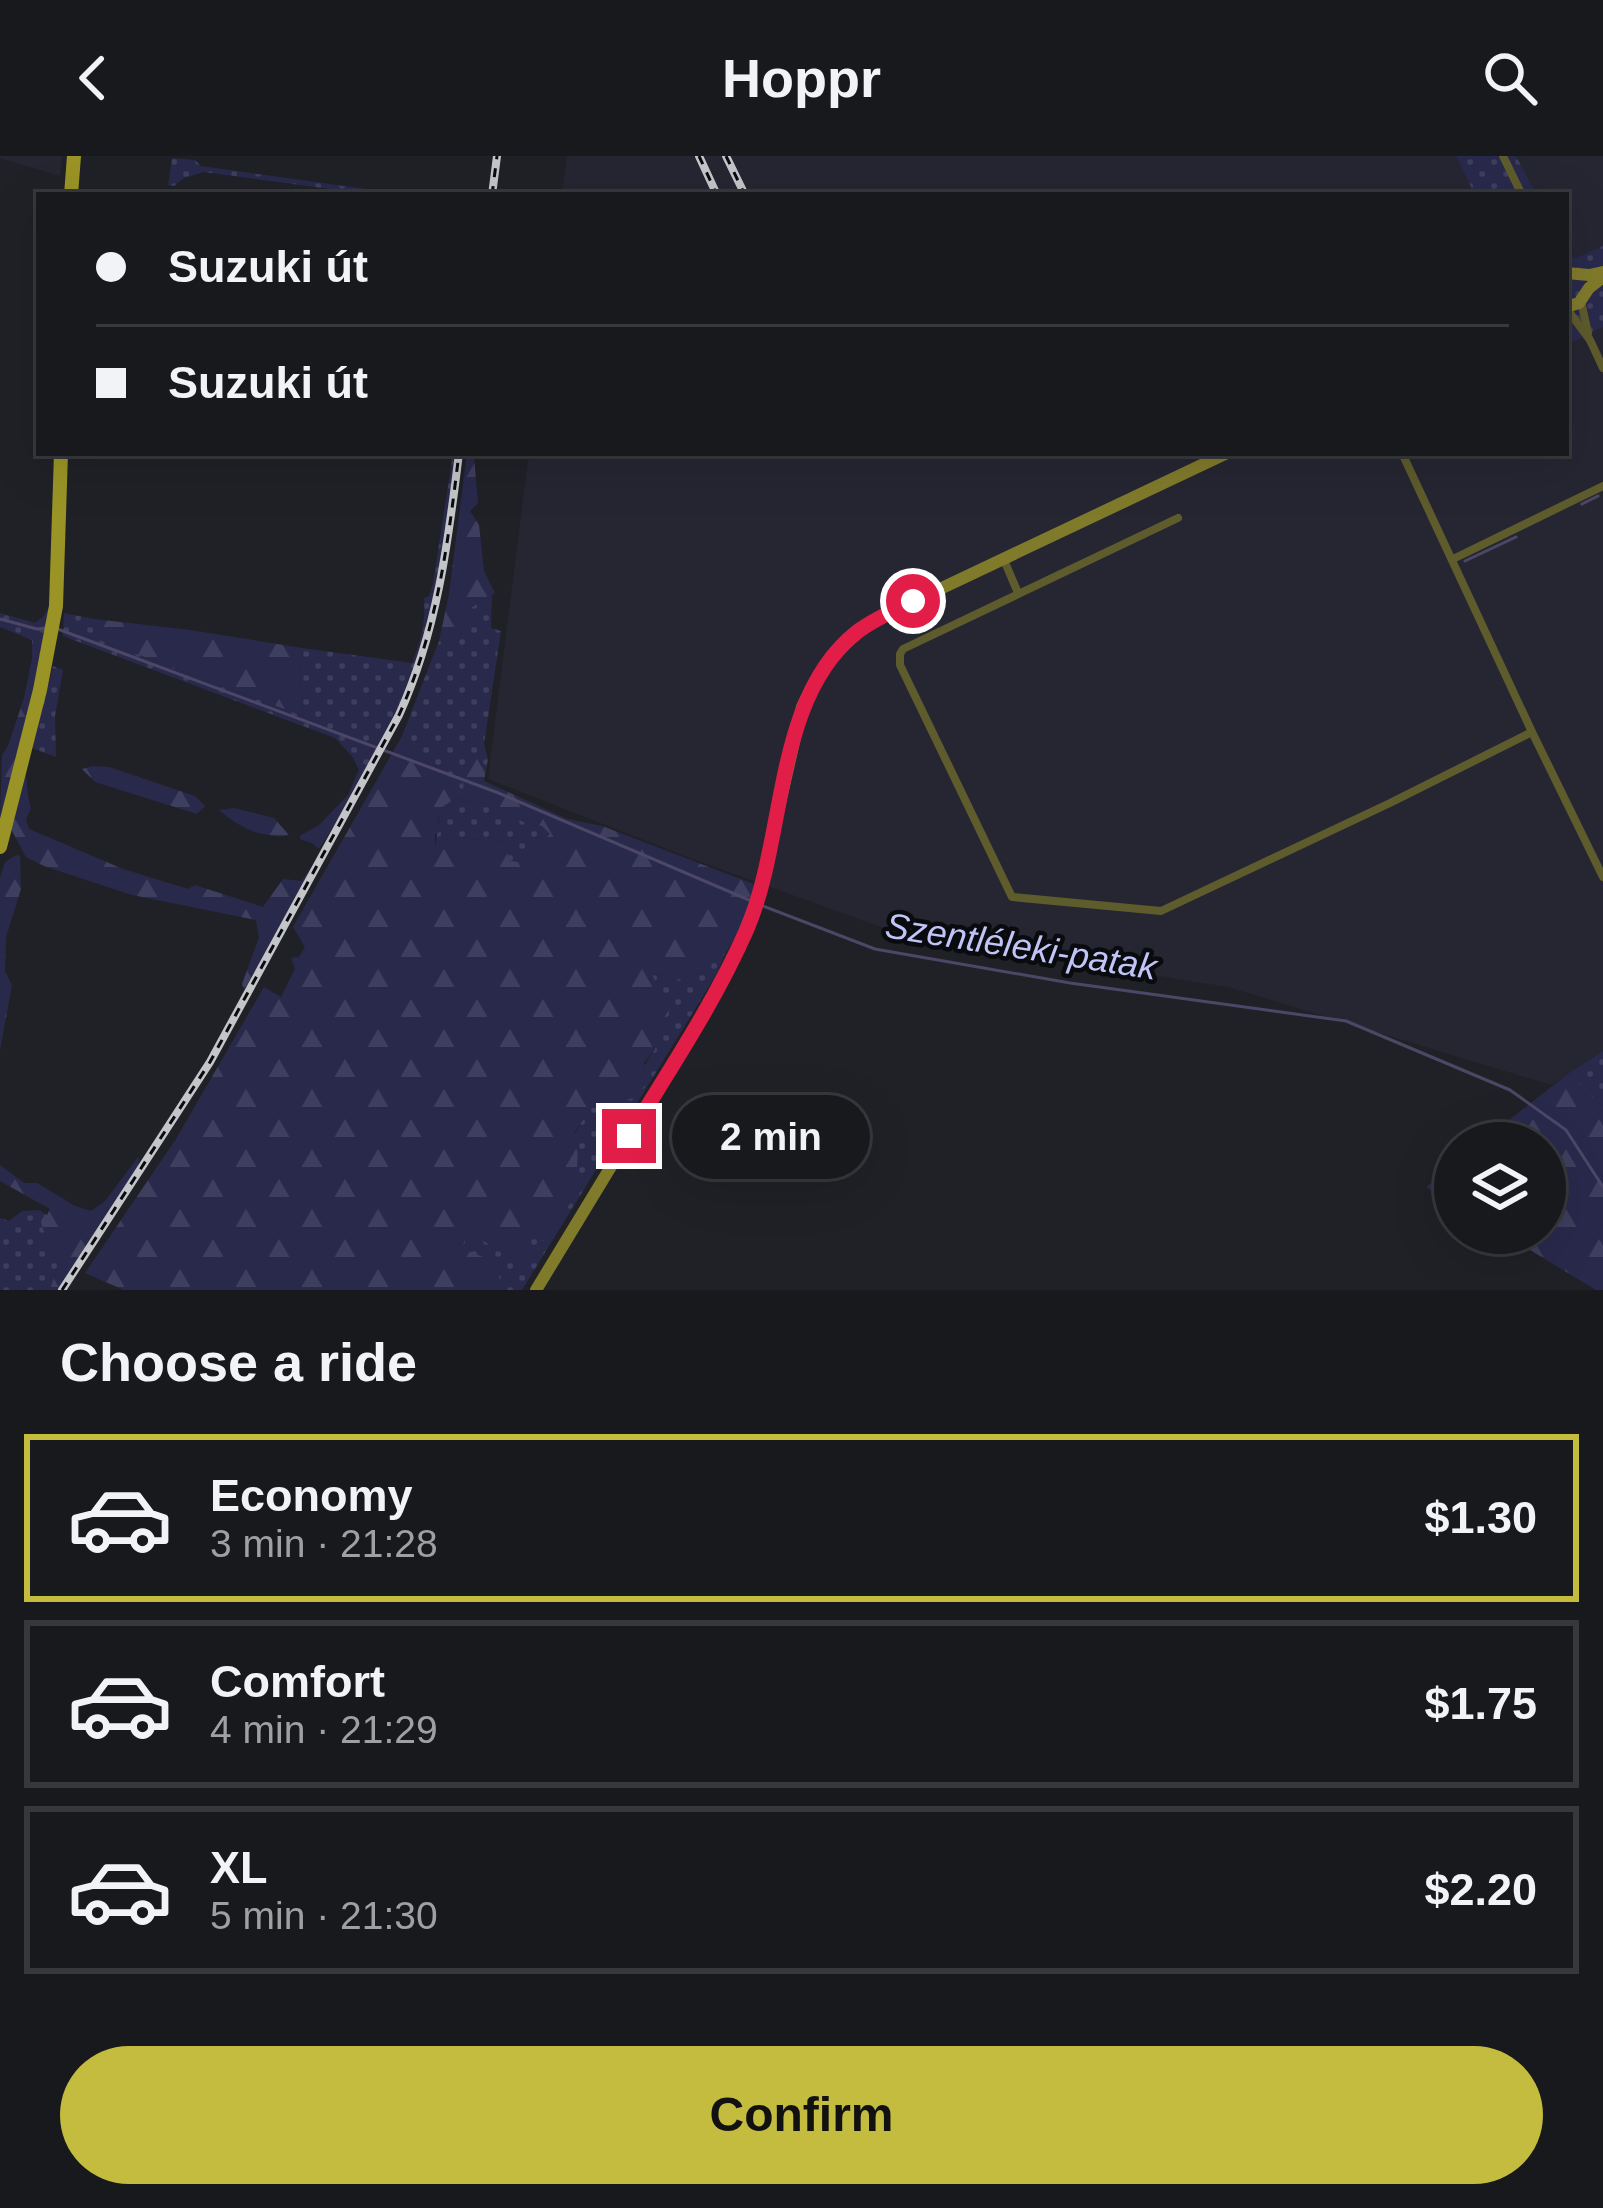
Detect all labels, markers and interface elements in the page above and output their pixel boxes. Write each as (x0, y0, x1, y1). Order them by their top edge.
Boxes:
icon: back (60, 45, 126, 111)
icon: search (1477, 45, 1543, 111)
text: Hoppr (722, 48, 881, 108)
text: Suzuki út (168, 241, 368, 292)
text: Suzuki út (168, 357, 368, 408)
route start (886, 574, 940, 628)
water label: Szentléleki-patak (882, 904, 1162, 988)
callout: 2 min (671, 1094, 869, 1178)
route end (602, 1109, 656, 1163)
text: 2 min (720, 1115, 822, 1158)
map controls (1434, 1122, 1566, 1254)
button: layers (1434, 1122, 1566, 1254)
text: Choose a ride (60, 1332, 417, 1392)
icon: car (66, 1464, 174, 1572)
text: Economy (210, 1470, 413, 1521)
text: $1.30 (1424, 1492, 1537, 1543)
text: 3 min · 21:28 (210, 1522, 438, 1565)
icon: car (66, 1650, 174, 1758)
text: Comfort (210, 1656, 385, 1707)
text: $1.75 (1424, 1678, 1537, 1729)
text: 4 min · 21:29 (210, 1708, 438, 1751)
icon: car (66, 1836, 174, 1944)
text: XL (210, 1842, 268, 1893)
text: $2.20 (1424, 1864, 1537, 1915)
text: 5 min · 21:30 (210, 1894, 438, 1937)
button: Confirm (60, 2046, 1543, 2184)

